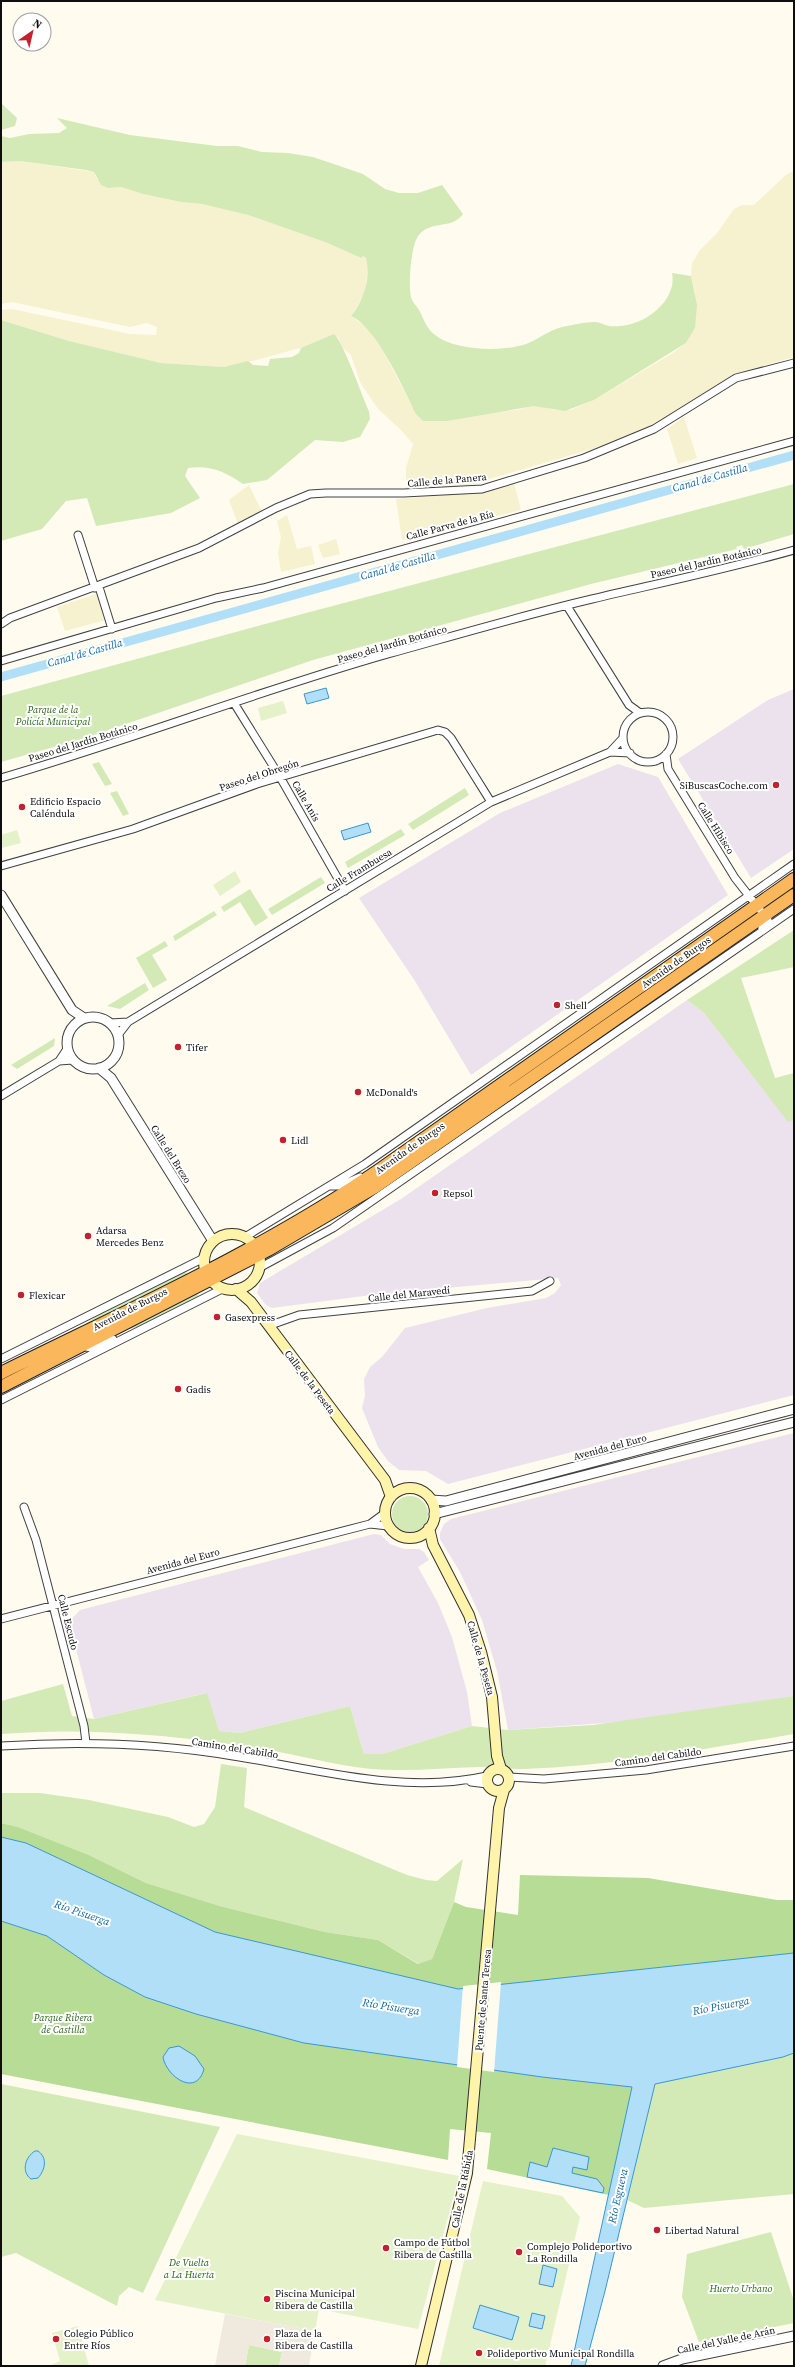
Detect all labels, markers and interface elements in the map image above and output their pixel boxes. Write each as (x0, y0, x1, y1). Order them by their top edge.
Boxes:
north arrow (12, 12, 52, 52)
text: N (30, 16, 45, 33)
water label: Canal de Castilla (671, 460, 750, 496)
street label: Calle de la Panera (407, 470, 488, 490)
street label: Calle Parva de la Ría (405, 507, 496, 543)
street label: Paseo del Jardín Botánico (649, 543, 763, 581)
water label: Canal de Castilla (359, 548, 438, 584)
street label: Paseo del Jardín Botánico (336, 622, 449, 666)
water label: Canal de Castilla (46, 635, 125, 671)
park label: Parque de la Policía Municipal (15, 703, 90, 728)
street label: Paseo del Jardín Botánico (27, 719, 140, 765)
street label: Paseo del Obregón (218, 756, 300, 794)
street label: Calle Anís (289, 778, 323, 824)
place label: SiBuscasCoche.com (680, 779, 768, 792)
marker: SiBuscasCoche.com (771, 780, 781, 790)
place label: Edificio Espacio Caléndula (30, 795, 101, 820)
street label: Calle Hibisco (695, 799, 737, 857)
marker: Edificio Espacio Caléndula (17, 802, 27, 812)
street label: Calle Frambuesa (324, 845, 395, 895)
street label: Avenida de Burgos (639, 933, 713, 991)
place label: Shell (565, 999, 587, 1012)
marker: Shell (552, 1000, 562, 1010)
place label: Tifer (186, 1041, 209, 1054)
marker: Tifer (173, 1042, 183, 1052)
place label: McDonald's (366, 1086, 418, 1099)
marker: McDonald's (353, 1087, 363, 1097)
street label: Avenida de Burgos (373, 1119, 447, 1177)
street label: Calle del Brezo (148, 1122, 194, 1186)
place label: Lidl (291, 1134, 309, 1147)
marker: Lidl (278, 1135, 288, 1145)
place label: Repsol (443, 1187, 473, 1200)
marker: Repsol (430, 1188, 440, 1198)
place label: Adarsa Mercedes Benz (96, 1224, 164, 1249)
marker: Adarsa Mercedes Benz (83, 1231, 93, 1241)
street label: Calle del Maravedí (367, 1283, 451, 1305)
street label: Avenida de Burgos (90, 1285, 170, 1333)
place label: Flexicar (29, 1289, 66, 1302)
marker: Flexicar (16, 1290, 26, 1300)
place label: Gasexpress (225, 1311, 275, 1324)
marker: Gasexpress (212, 1312, 222, 1322)
street label: Calle de la Peseta (282, 1347, 339, 1417)
place label: Gadis (186, 1383, 211, 1396)
marker: Gadis (173, 1384, 183, 1394)
street label: Avenida del Euro (572, 1431, 649, 1463)
street label: Avenida del Euro (145, 1545, 222, 1577)
street label: Calle Escudo (55, 1593, 81, 1652)
street label: Calle de la Peseta (464, 1619, 498, 1698)
street label: Camino del Cabildo (191, 1735, 280, 1761)
street label: Camino del Cabildo (614, 1744, 703, 1770)
water label: Río Pisuerga (51, 1896, 112, 1930)
street label: Puente de Santa Teresa (472, 1948, 494, 2051)
water label: Río Pisuerga (690, 1993, 751, 2019)
water label: Río Pisuerga (360, 1995, 421, 2019)
park label: Parque Ribera de Castilla (33, 2011, 93, 2036)
street label: Calle de la Rábida (448, 2148, 476, 2229)
water label: Río Esgueva (604, 2167, 632, 2226)
place label: Libertad Natural (665, 2224, 739, 2237)
marker: Libertad Natural (652, 2225, 662, 2235)
place label: Campo de Fútbol Ribera de Castilla (394, 2236, 473, 2261)
place label: Complejo Polideportivo La Rondilla (527, 2240, 632, 2265)
marker: Campo de Fútbol Ribera de Castilla (381, 2243, 391, 2253)
marker: Complejo Polideportivo La Rondilla (514, 2247, 524, 2257)
park label: De Vuelta a La Huerta (164, 2256, 215, 2281)
park label: Huerto Urbano (709, 2282, 773, 2295)
place label: Piscina Municipal Ribera de Castilla (275, 2287, 355, 2312)
marker: Piscina Municipal Ribera de Castilla (262, 2294, 272, 2304)
street label: Calle del Valle de Arán (676, 2323, 776, 2357)
place label: Colegio Público Entre Ríos (64, 2327, 134, 2352)
place label: Plaza de la Ribera de Castilla (275, 2327, 354, 2352)
marker: Colegio Público Entre Ríos (51, 2334, 61, 2344)
marker: Plaza de la Ribera de Castilla (262, 2334, 272, 2344)
place label: Polideportivo Municipal Rondilla (487, 2347, 635, 2360)
marker: Polideportivo Municipal Rondilla (474, 2348, 484, 2358)

